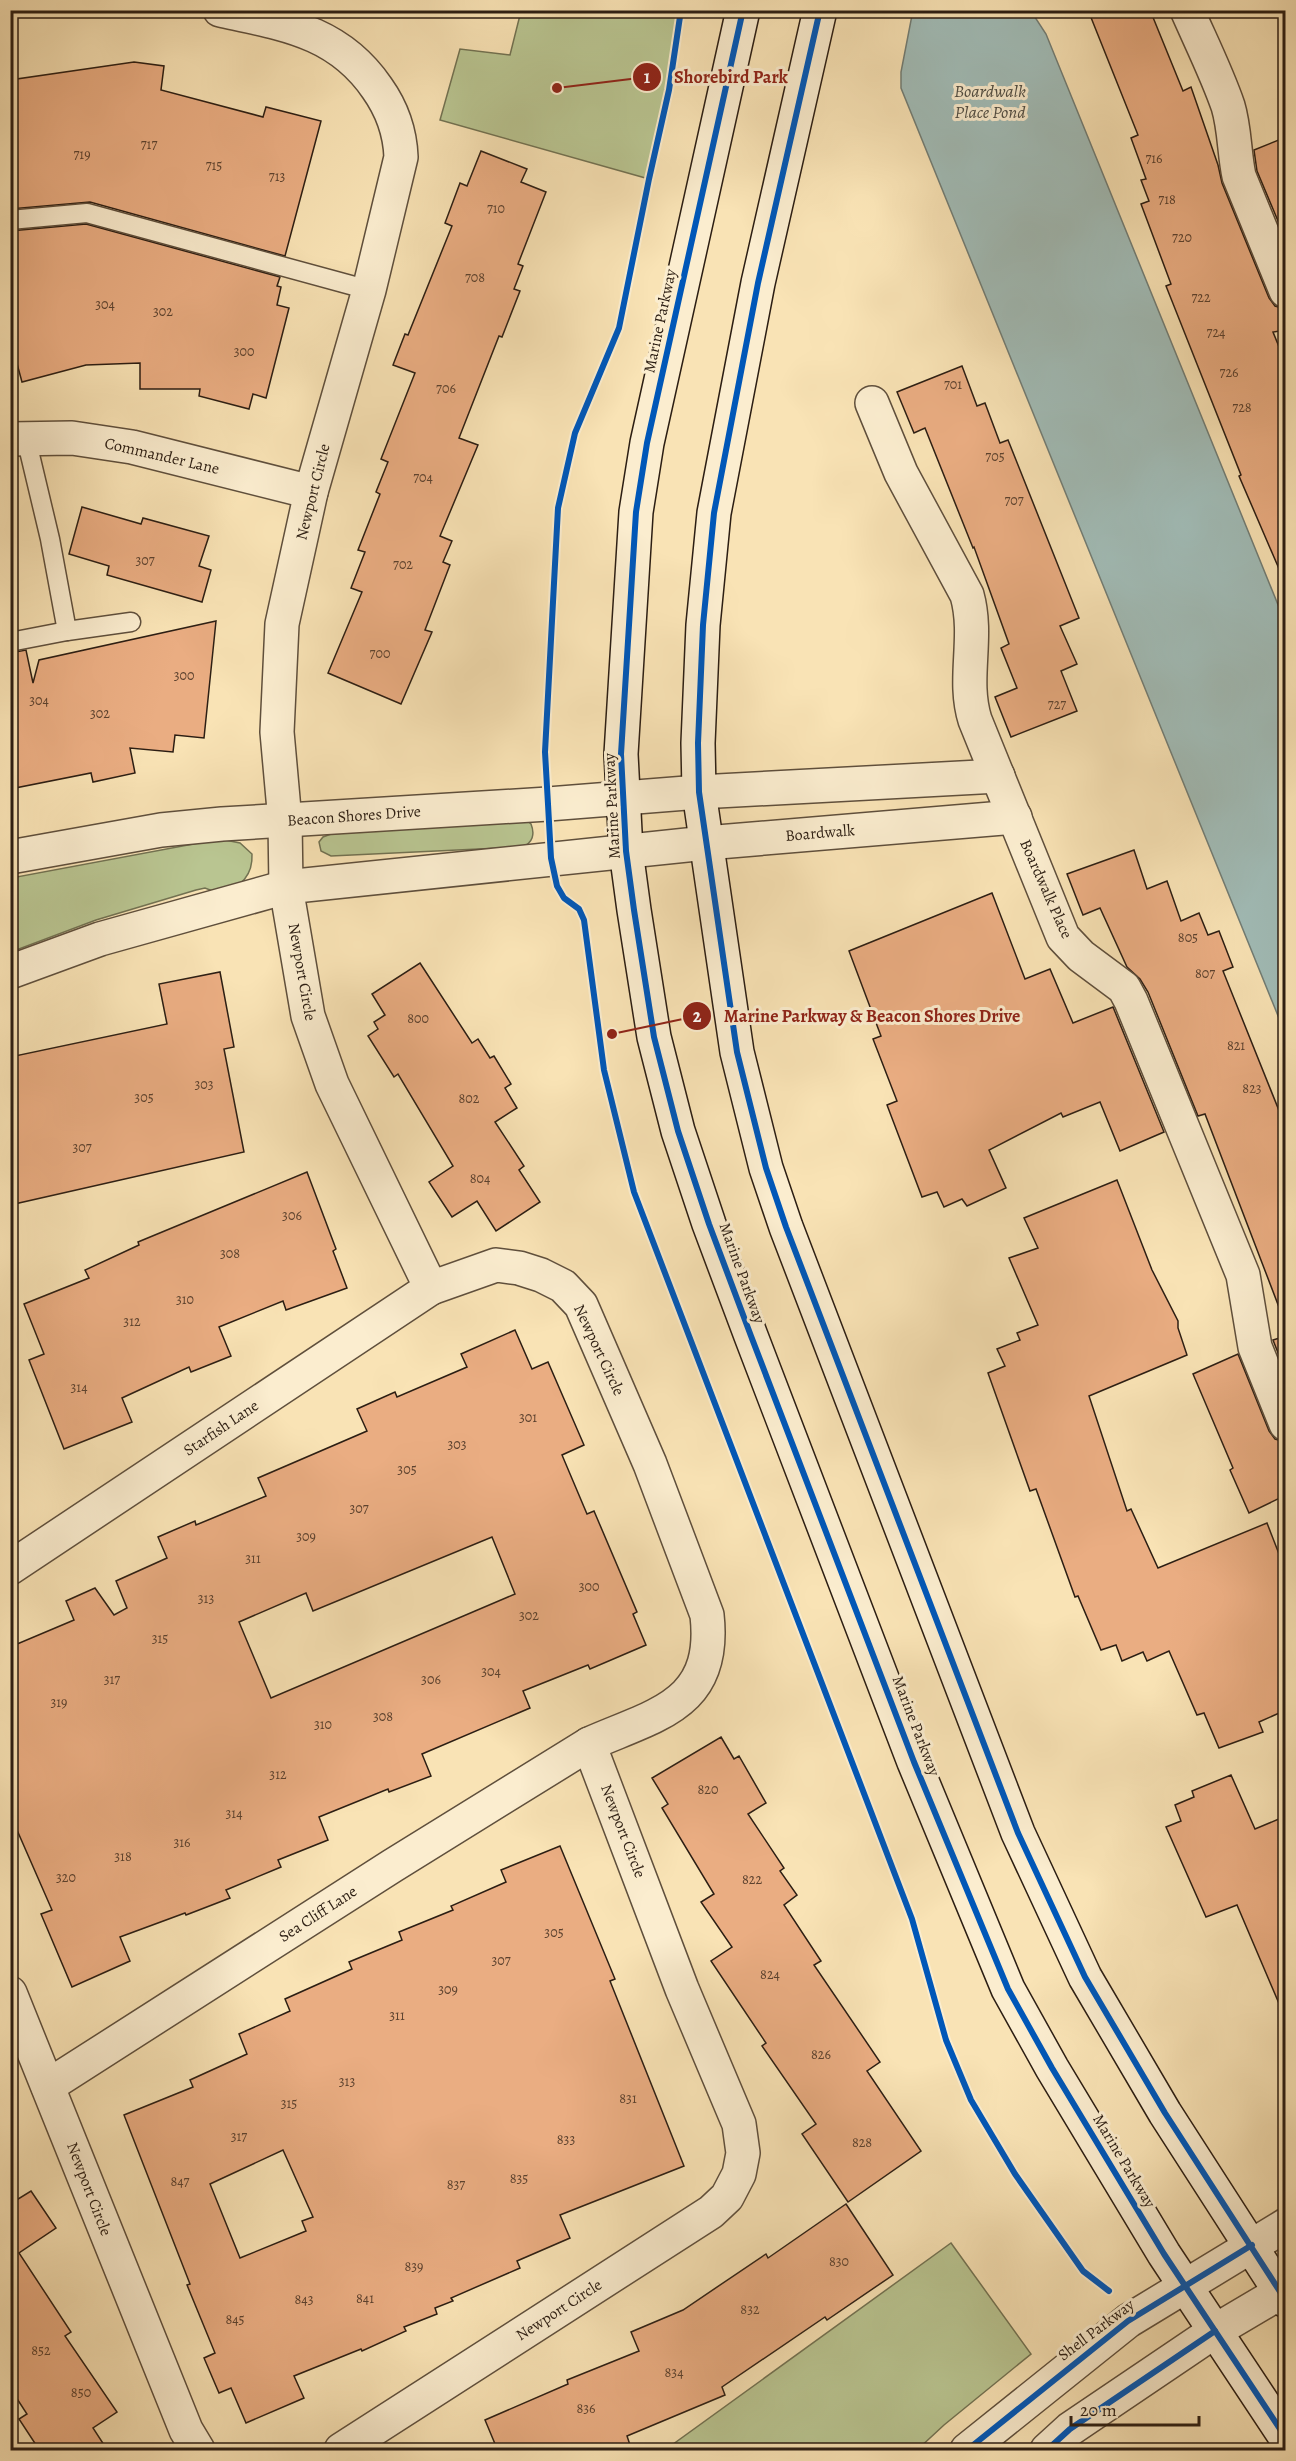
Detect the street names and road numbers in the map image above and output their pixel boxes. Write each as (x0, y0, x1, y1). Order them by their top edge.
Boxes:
street label: Marine Parkway (638, 266, 682, 375)
street label: Commander Lane (102, 432, 222, 480)
street label: Newport Circle (290, 441, 336, 543)
street label: Marine Parkway (598, 752, 626, 859)
street label: Beacon Shores Drive (286, 800, 422, 832)
street label: Boardwalk (784, 819, 856, 847)
street label: Boardwalk Place (1014, 836, 1078, 942)
street label: Newport Circle (283, 922, 321, 1022)
street label: Marine Parkway (714, 1219, 771, 1327)
street label: Newport Circle (568, 1301, 630, 1399)
street label: Starfish Lane (179, 1395, 263, 1461)
street label: Marine Parkway (887, 1673, 946, 1780)
street label: Newport Circle (595, 1781, 651, 1881)
street label: Sea Cliff Lane (275, 1880, 361, 1948)
street label: Marine Parkway (1087, 2110, 1161, 2213)
street label: Newport Circle (61, 2139, 117, 2239)
street label: Newport Circle (512, 2274, 606, 2346)
street label: Shell Parkway (1053, 2294, 1139, 2366)

